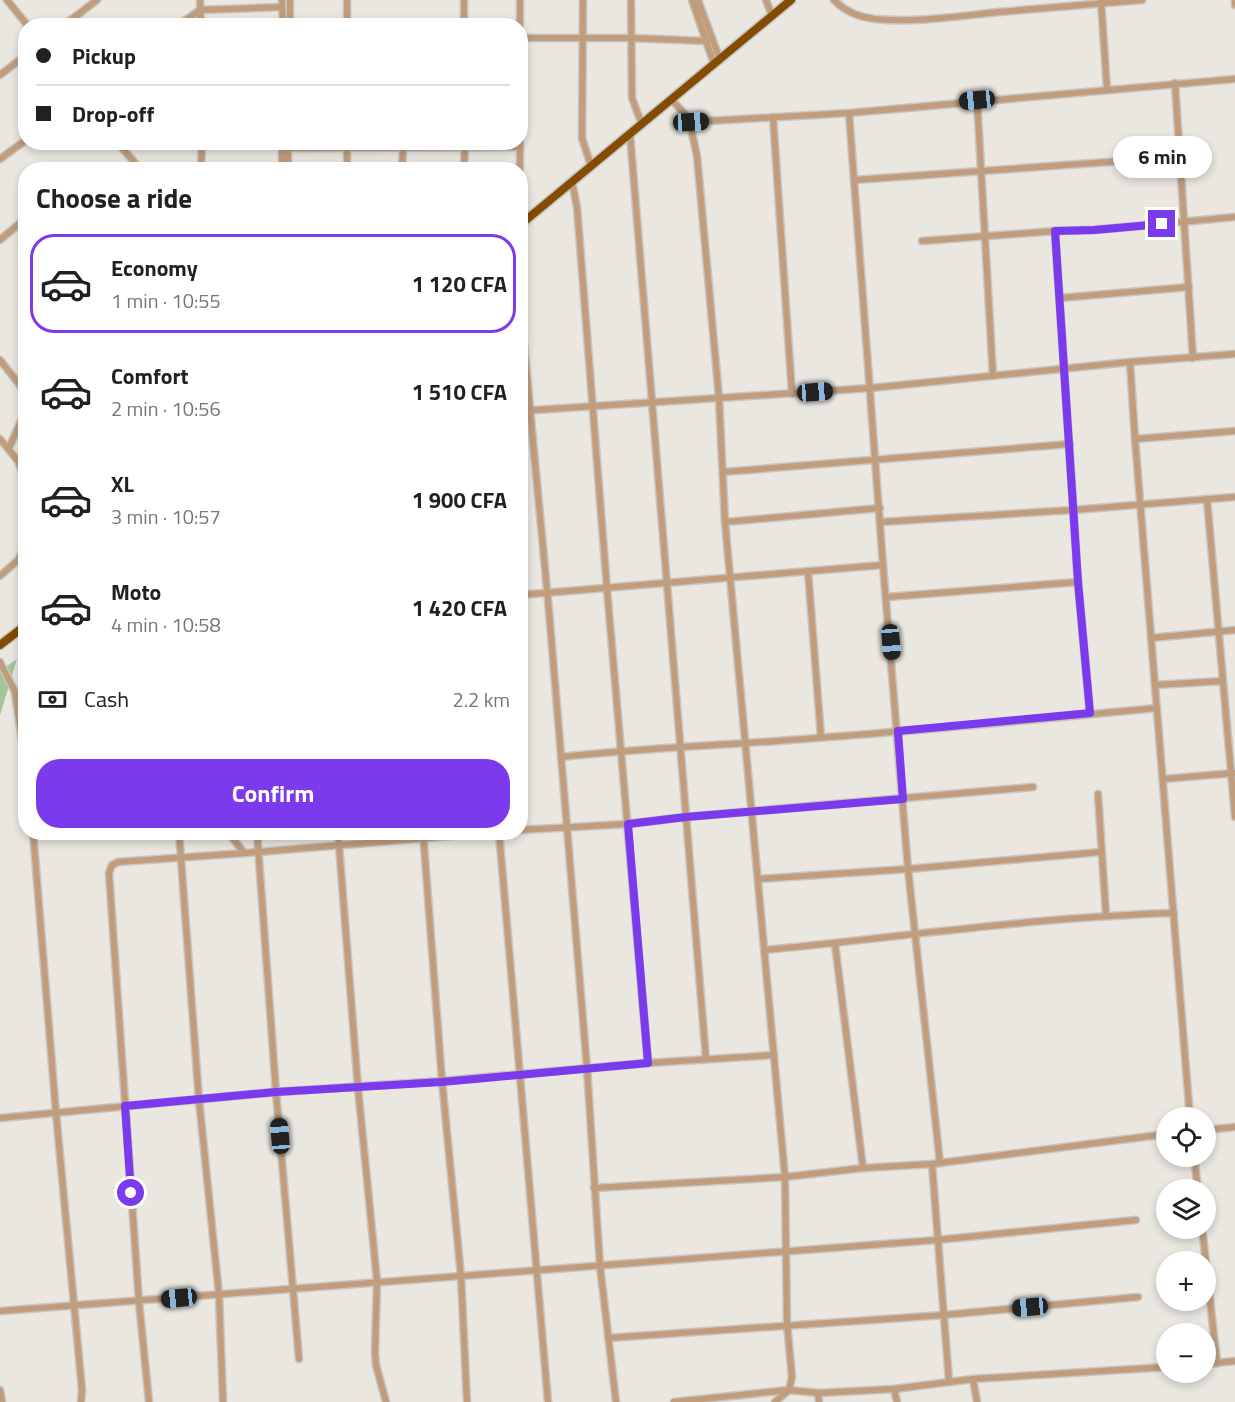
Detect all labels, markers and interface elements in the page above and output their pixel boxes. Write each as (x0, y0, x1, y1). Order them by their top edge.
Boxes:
text: Pickup (72, 39, 136, 73)
car (958, 89, 996, 111)
text: Drop-off (72, 97, 154, 131)
car (673, 112, 709, 132)
callout: 6 min (1112, 137, 1212, 179)
text: 6 min (1138, 141, 1187, 172)
text: Choose a ride (36, 177, 192, 218)
route end (1148, 210, 1175, 237)
text: Economy (111, 251, 198, 285)
icon: car (39, 257, 93, 311)
text: 1 120 CFA (412, 267, 507, 301)
text: 1 min · 10:55 (111, 285, 221, 316)
text: Comfort (111, 359, 189, 393)
icon: car (39, 365, 93, 419)
text: 1 510 CFA (412, 375, 507, 409)
car (796, 382, 834, 402)
text: 2 min · 10:56 (111, 393, 221, 424)
text: XL (111, 467, 134, 501)
icon: car (39, 473, 93, 527)
text: 1 900 CFA (412, 483, 507, 517)
text: 3 min · 10:57 (111, 501, 221, 532)
text: Moto (111, 575, 161, 609)
icon: car (39, 581, 93, 635)
text: 1 420 CFA (412, 591, 507, 625)
text: 4 min · 10:58 (111, 609, 221, 640)
car (880, 623, 902, 661)
text: Cash (84, 682, 129, 716)
icon: cash (36, 683, 69, 716)
text: 2.2 km (453, 684, 510, 715)
button: Confirm (36, 759, 510, 828)
map controls (1156, 1107, 1216, 1383)
button: locate (1156, 1107, 1216, 1167)
car (269, 1117, 291, 1155)
route start (117, 1179, 144, 1206)
button: layers (1156, 1179, 1216, 1239)
button: + (1156, 1251, 1216, 1311)
car (160, 1287, 198, 1309)
car (1011, 1296, 1049, 1318)
button: − (1156, 1323, 1216, 1383)

